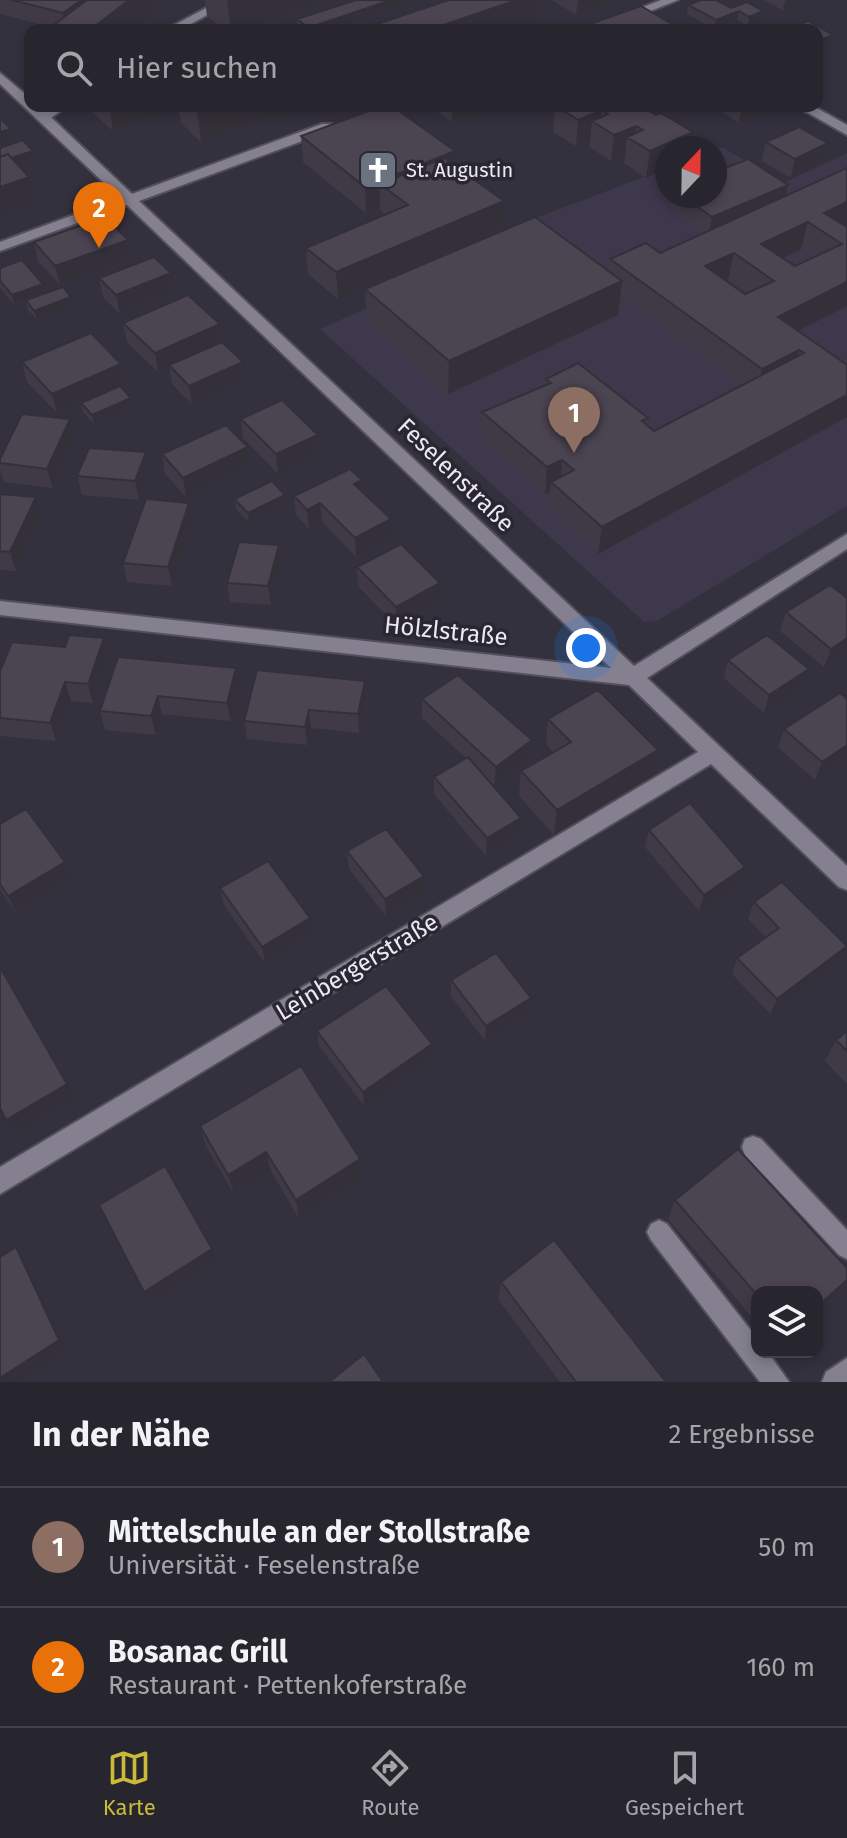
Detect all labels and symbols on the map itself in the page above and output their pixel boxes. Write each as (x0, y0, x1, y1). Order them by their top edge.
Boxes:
north arrow (655, 136, 727, 208)
church icon: St. Augustin (357, 149, 399, 191)
place label: St. Augustin (406, 158, 513, 182)
pin: 2 (73, 182, 125, 248)
pin: 1 (548, 387, 600, 453)
street label: Feselenstraße (392, 412, 520, 538)
street label: Hölzlstraße (383, 611, 509, 651)
your location (566, 628, 606, 668)
street label: Leinbergerstraße (271, 908, 443, 1026)

